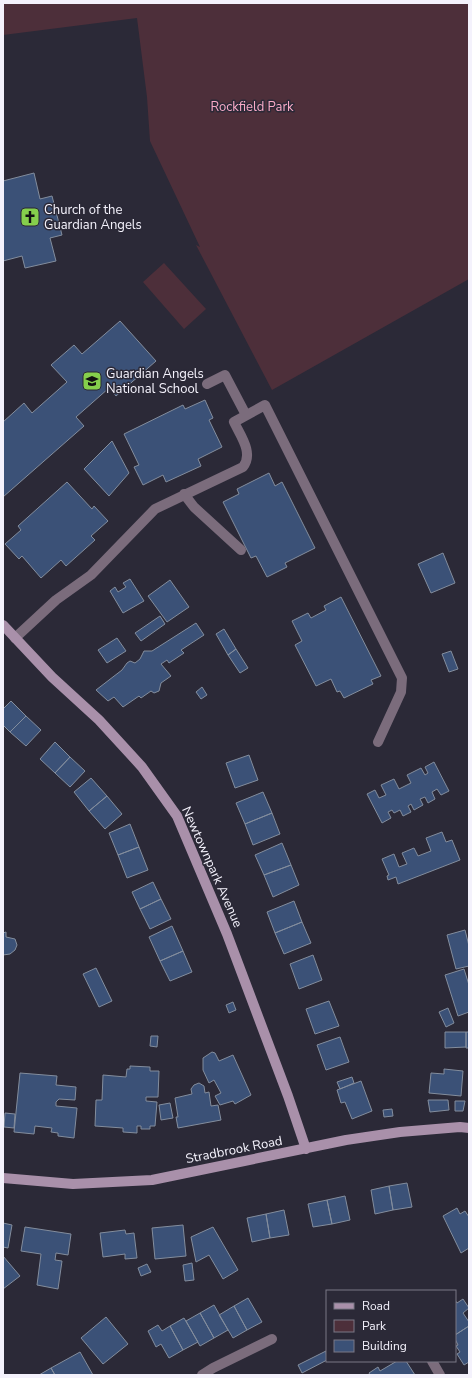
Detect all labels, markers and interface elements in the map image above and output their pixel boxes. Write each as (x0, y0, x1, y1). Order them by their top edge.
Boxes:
park label: Rockfield Park (210, 98, 294, 116)
place label: Church of the Guardian Angels (44, 201, 142, 234)
church icon: Church of the Guardian Angels (19, 206, 41, 228)
place label: Guardian Angels National School (106, 365, 204, 398)
school or university icon: Guardian Angels National School (81, 370, 103, 392)
street label: Newtownpark Avenue (177, 804, 247, 930)
street label: Stradbrook Road (184, 1132, 284, 1168)
legend (326, 1290, 456, 1362)
text: Road (362, 1298, 390, 1314)
text: Park (362, 1318, 387, 1334)
text: Building (362, 1338, 407, 1354)

